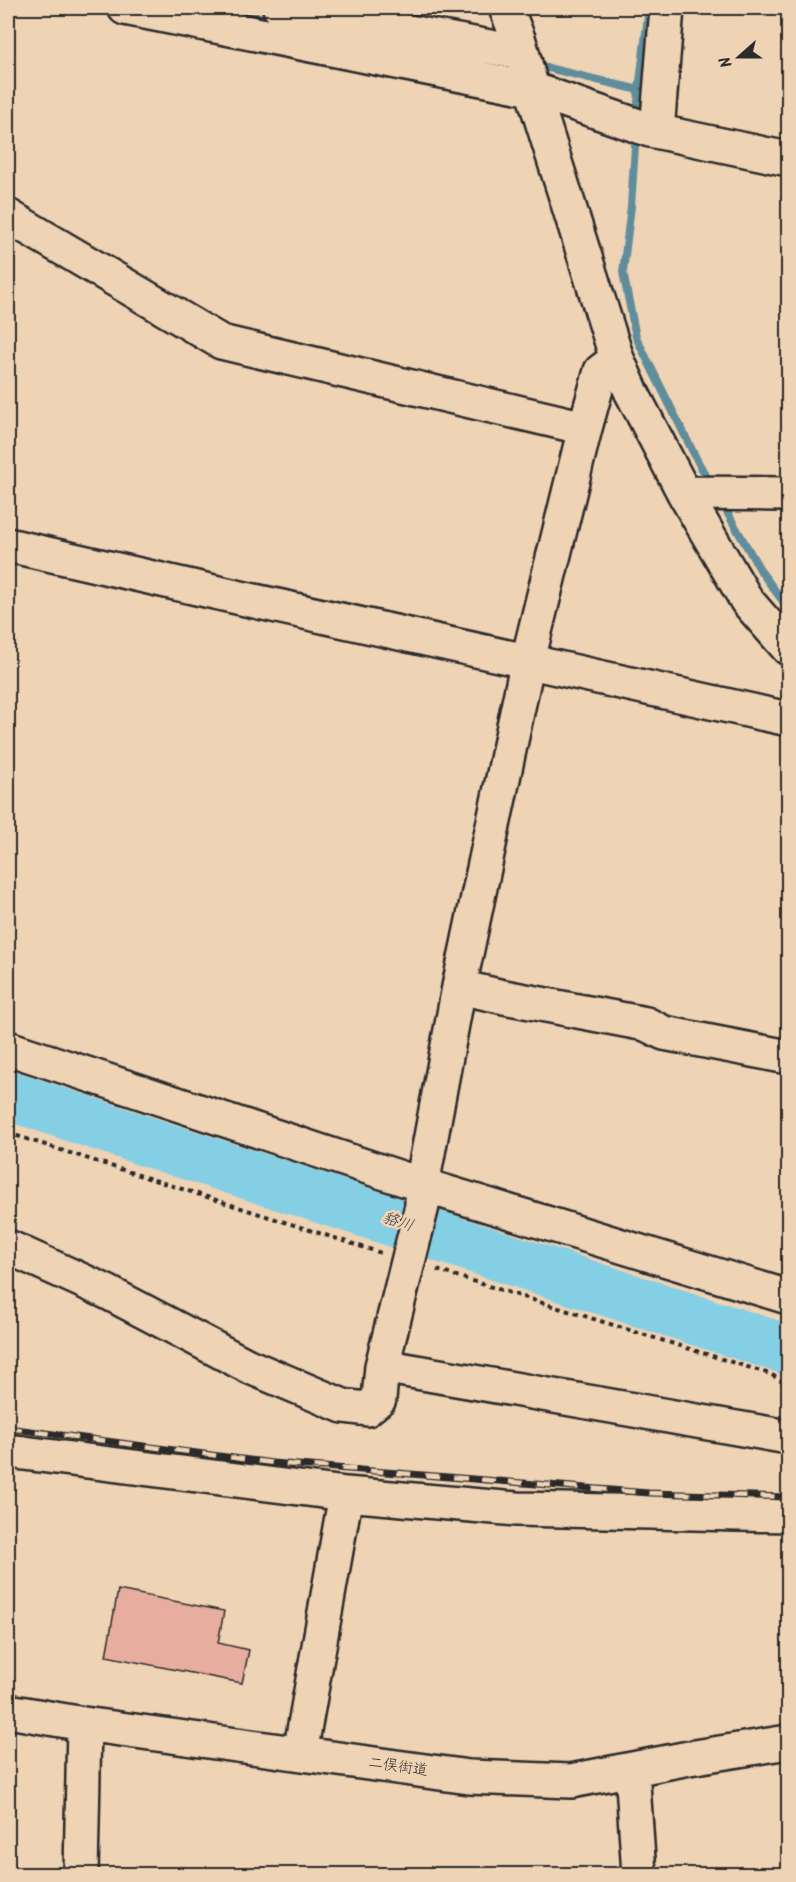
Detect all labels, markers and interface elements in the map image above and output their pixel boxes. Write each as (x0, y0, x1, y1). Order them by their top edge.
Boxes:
north arrow (709, 27, 769, 87)
text: N (713, 53, 740, 71)
water label: 貉川 (379, 1205, 417, 1239)
street label: 二俣街道 (367, 1751, 429, 1783)

